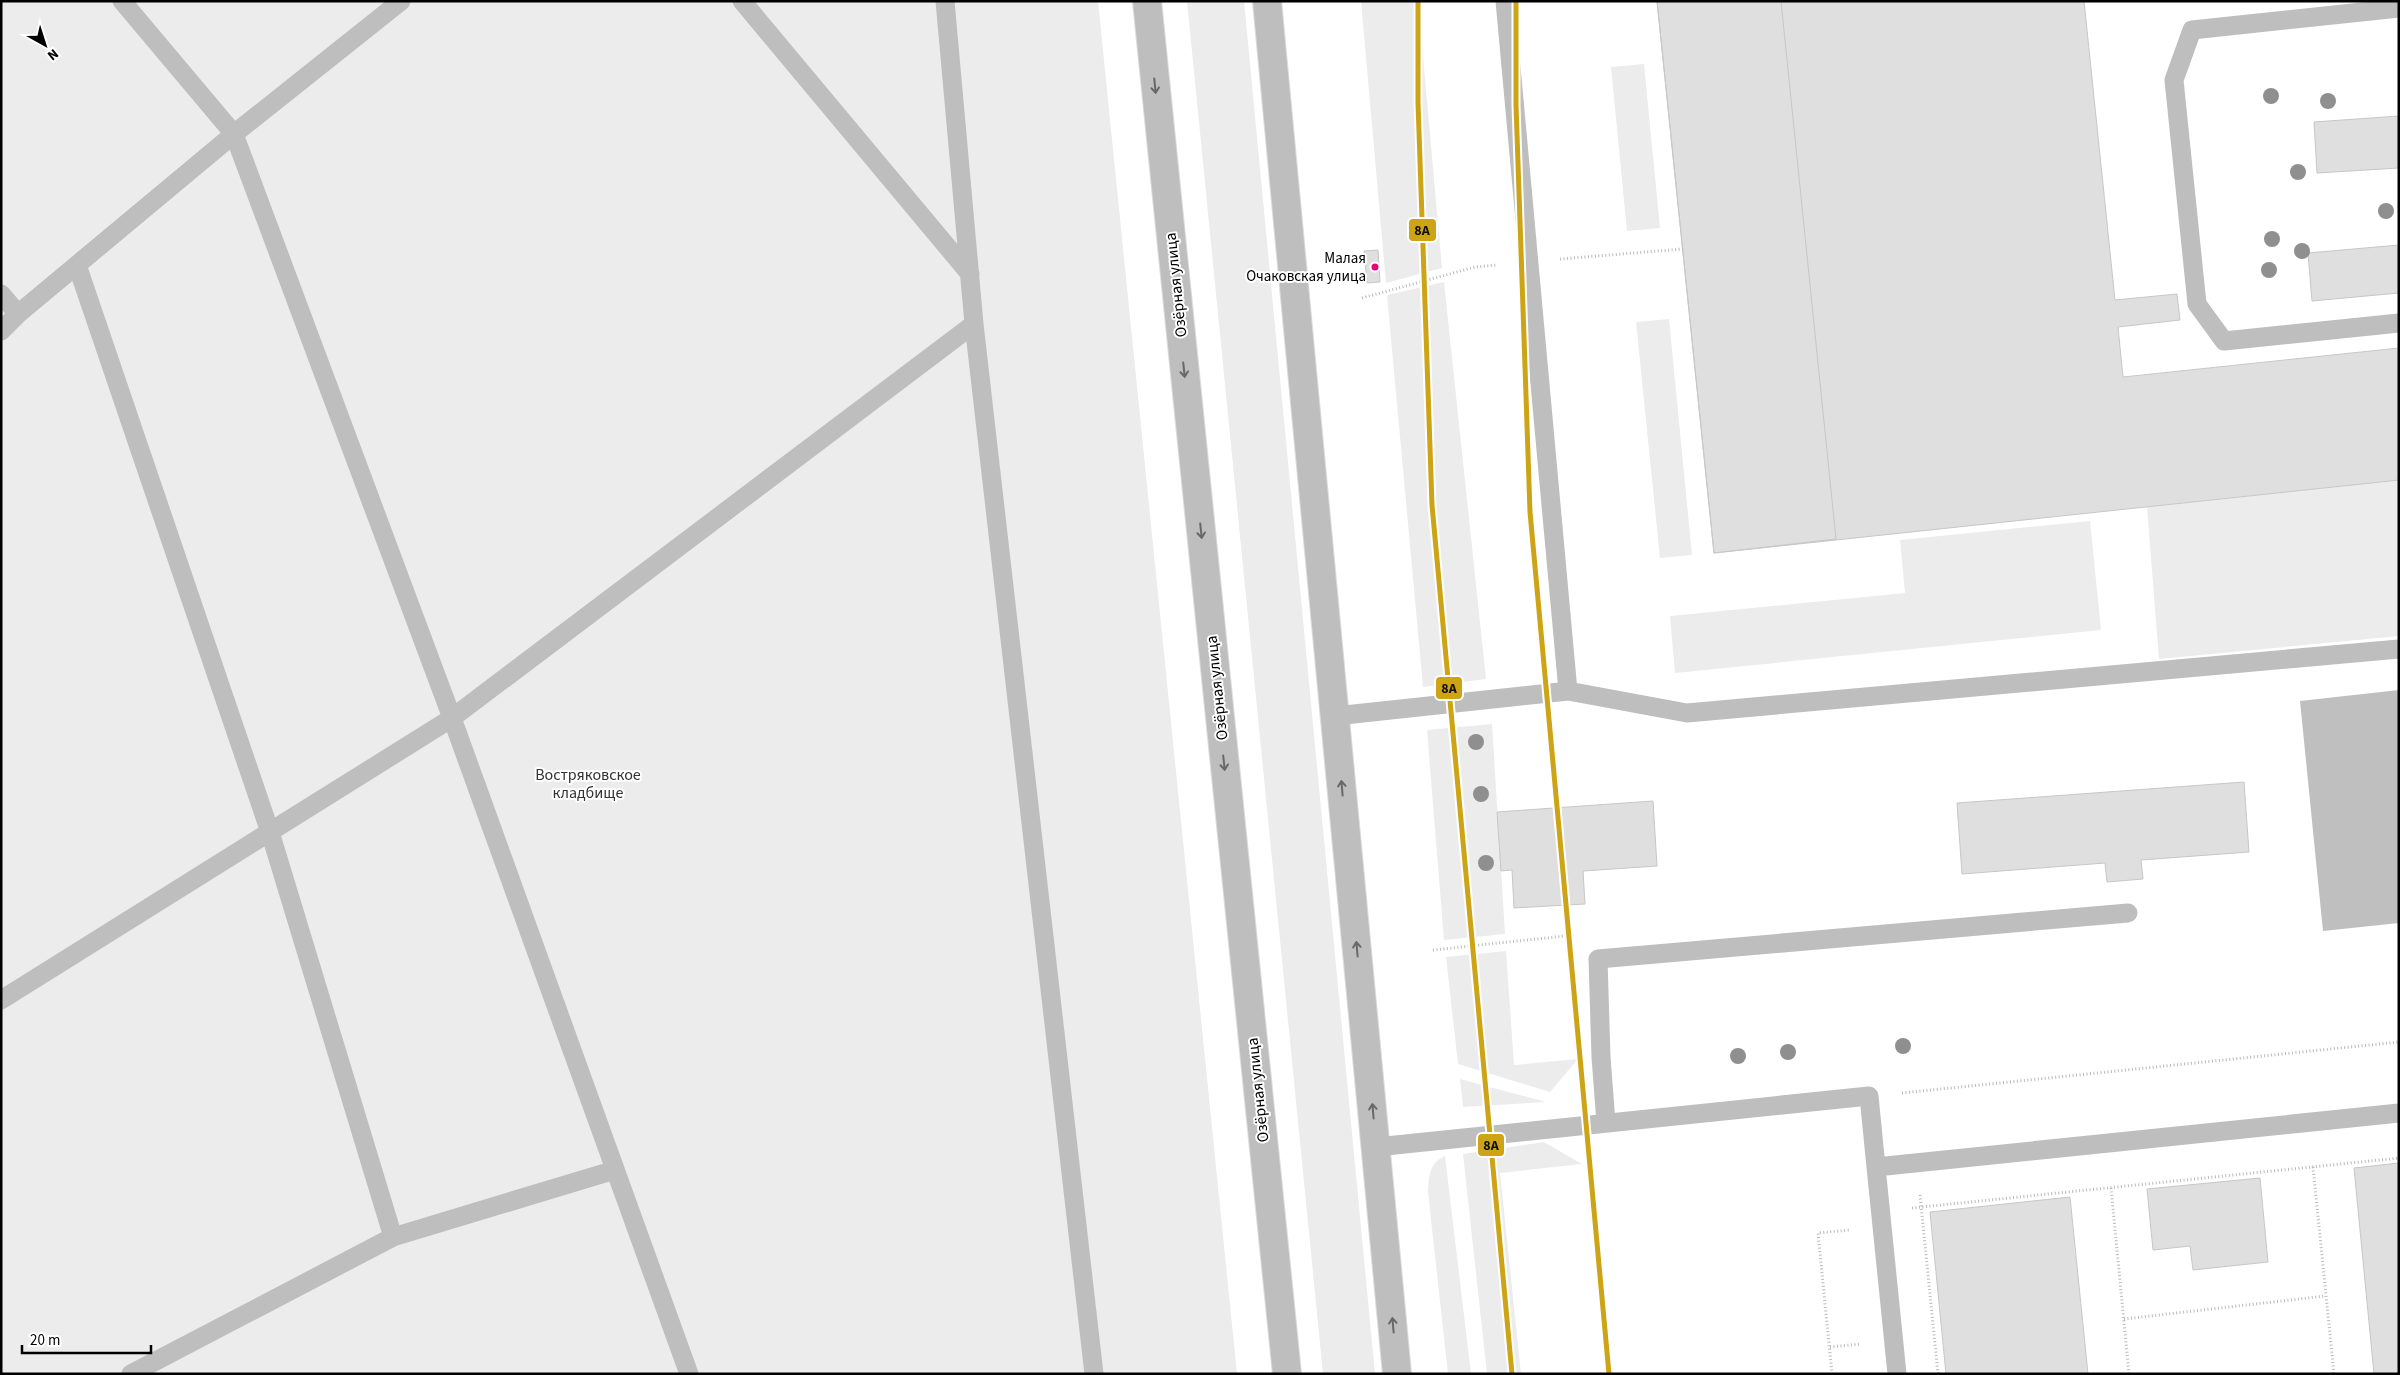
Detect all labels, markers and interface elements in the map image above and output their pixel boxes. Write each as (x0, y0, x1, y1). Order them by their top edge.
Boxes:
north arrow (20, 20, 70, 70)
text: N (43, 44, 62, 65)
one-way arrow (1150, 78, 1160, 94)
line badge: 8А (1408, 218, 1437, 242)
text: 8А (1414, 221, 1431, 241)
street label: Озёрная улица (1160, 232, 1192, 338)
place label: Малая Очаковская улица (1246, 248, 1366, 287)
marker: Малая Очаковская улица (1370, 262, 1380, 272)
one-way arrow (1179, 361, 1189, 377)
one-way arrow (1196, 523, 1206, 539)
street label: Озёрная улица (1201, 635, 1233, 741)
line badge: 8А (1435, 676, 1463, 700)
text: 8А (1441, 679, 1458, 699)
one-way arrow (1220, 754, 1229, 770)
park label: Востряковское кладбище (535, 764, 641, 804)
one-way arrow (1337, 780, 1347, 796)
one-way arrow (1352, 942, 1362, 958)
street label: Озёрная улица (1242, 1037, 1274, 1143)
one-way arrow (1368, 1103, 1377, 1119)
line badge: 8А (1477, 1133, 1505, 1157)
text: 8А (1483, 1136, 1500, 1156)
one-way arrow (1388, 1317, 1397, 1333)
scale bar (22, 1322, 151, 1354)
text: 20 m (30, 1330, 60, 1351)

